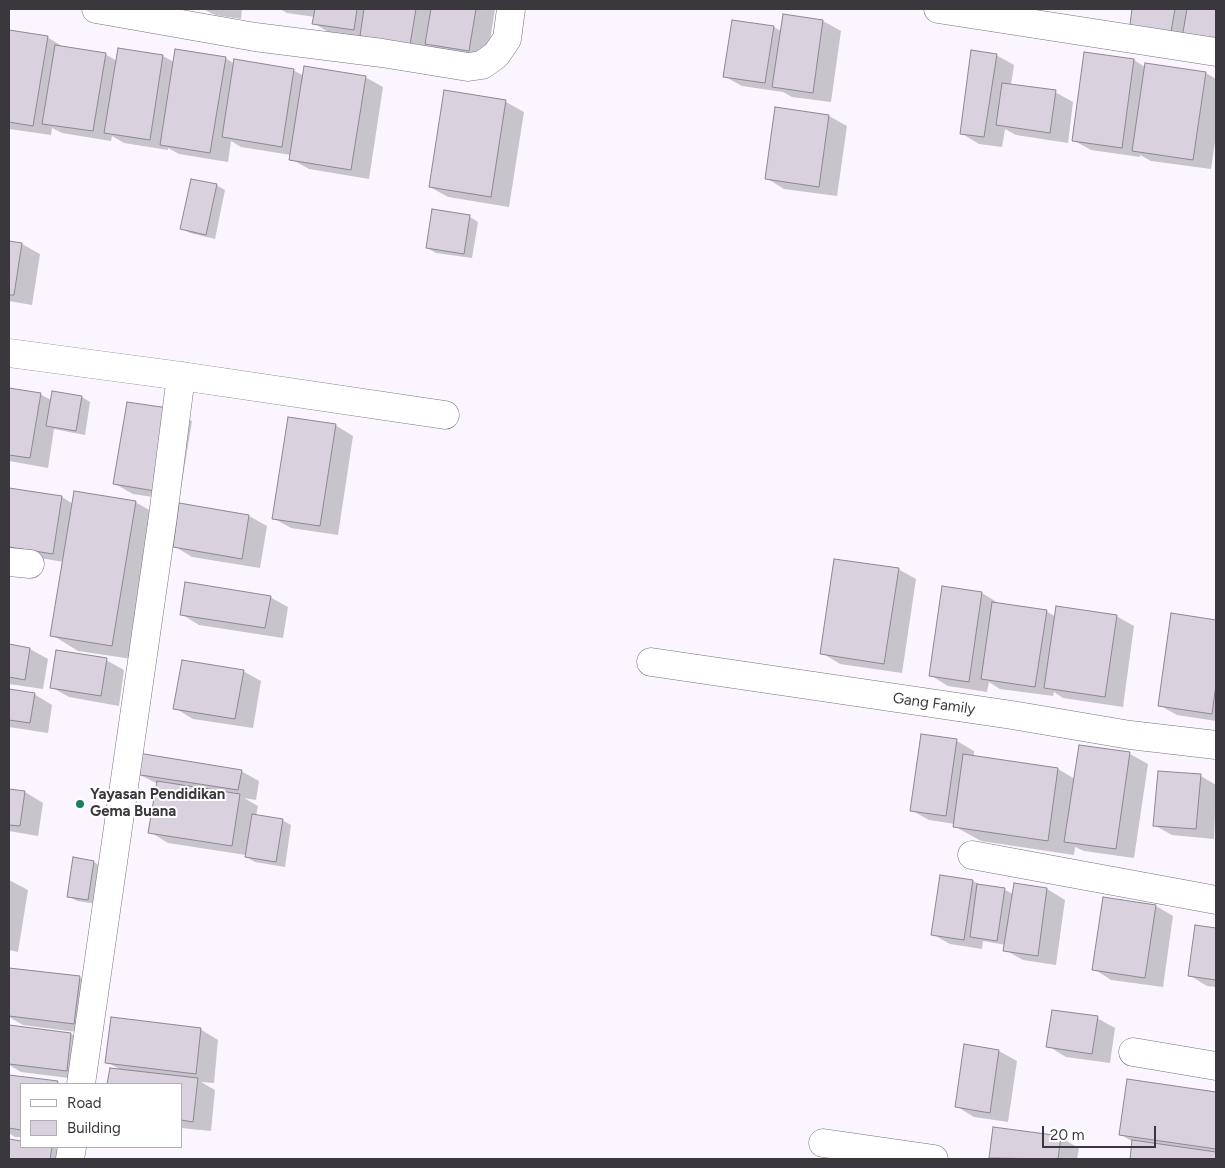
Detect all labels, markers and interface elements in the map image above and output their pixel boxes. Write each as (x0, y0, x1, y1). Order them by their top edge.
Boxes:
street label: Gang Family (892, 689, 976, 719)
place label: Yayasan Pendidikan Gema Buana (90, 786, 225, 821)
marker: Yayasan Pendidikan Gema Buana (74, 798, 86, 810)
legend (20, 1083, 182, 1148)
text: Road (67, 1094, 102, 1112)
scale bar (1045, 1116, 1159, 1148)
text: Building (67, 1119, 121, 1137)
text: 20 m (1050, 1126, 1084, 1144)

